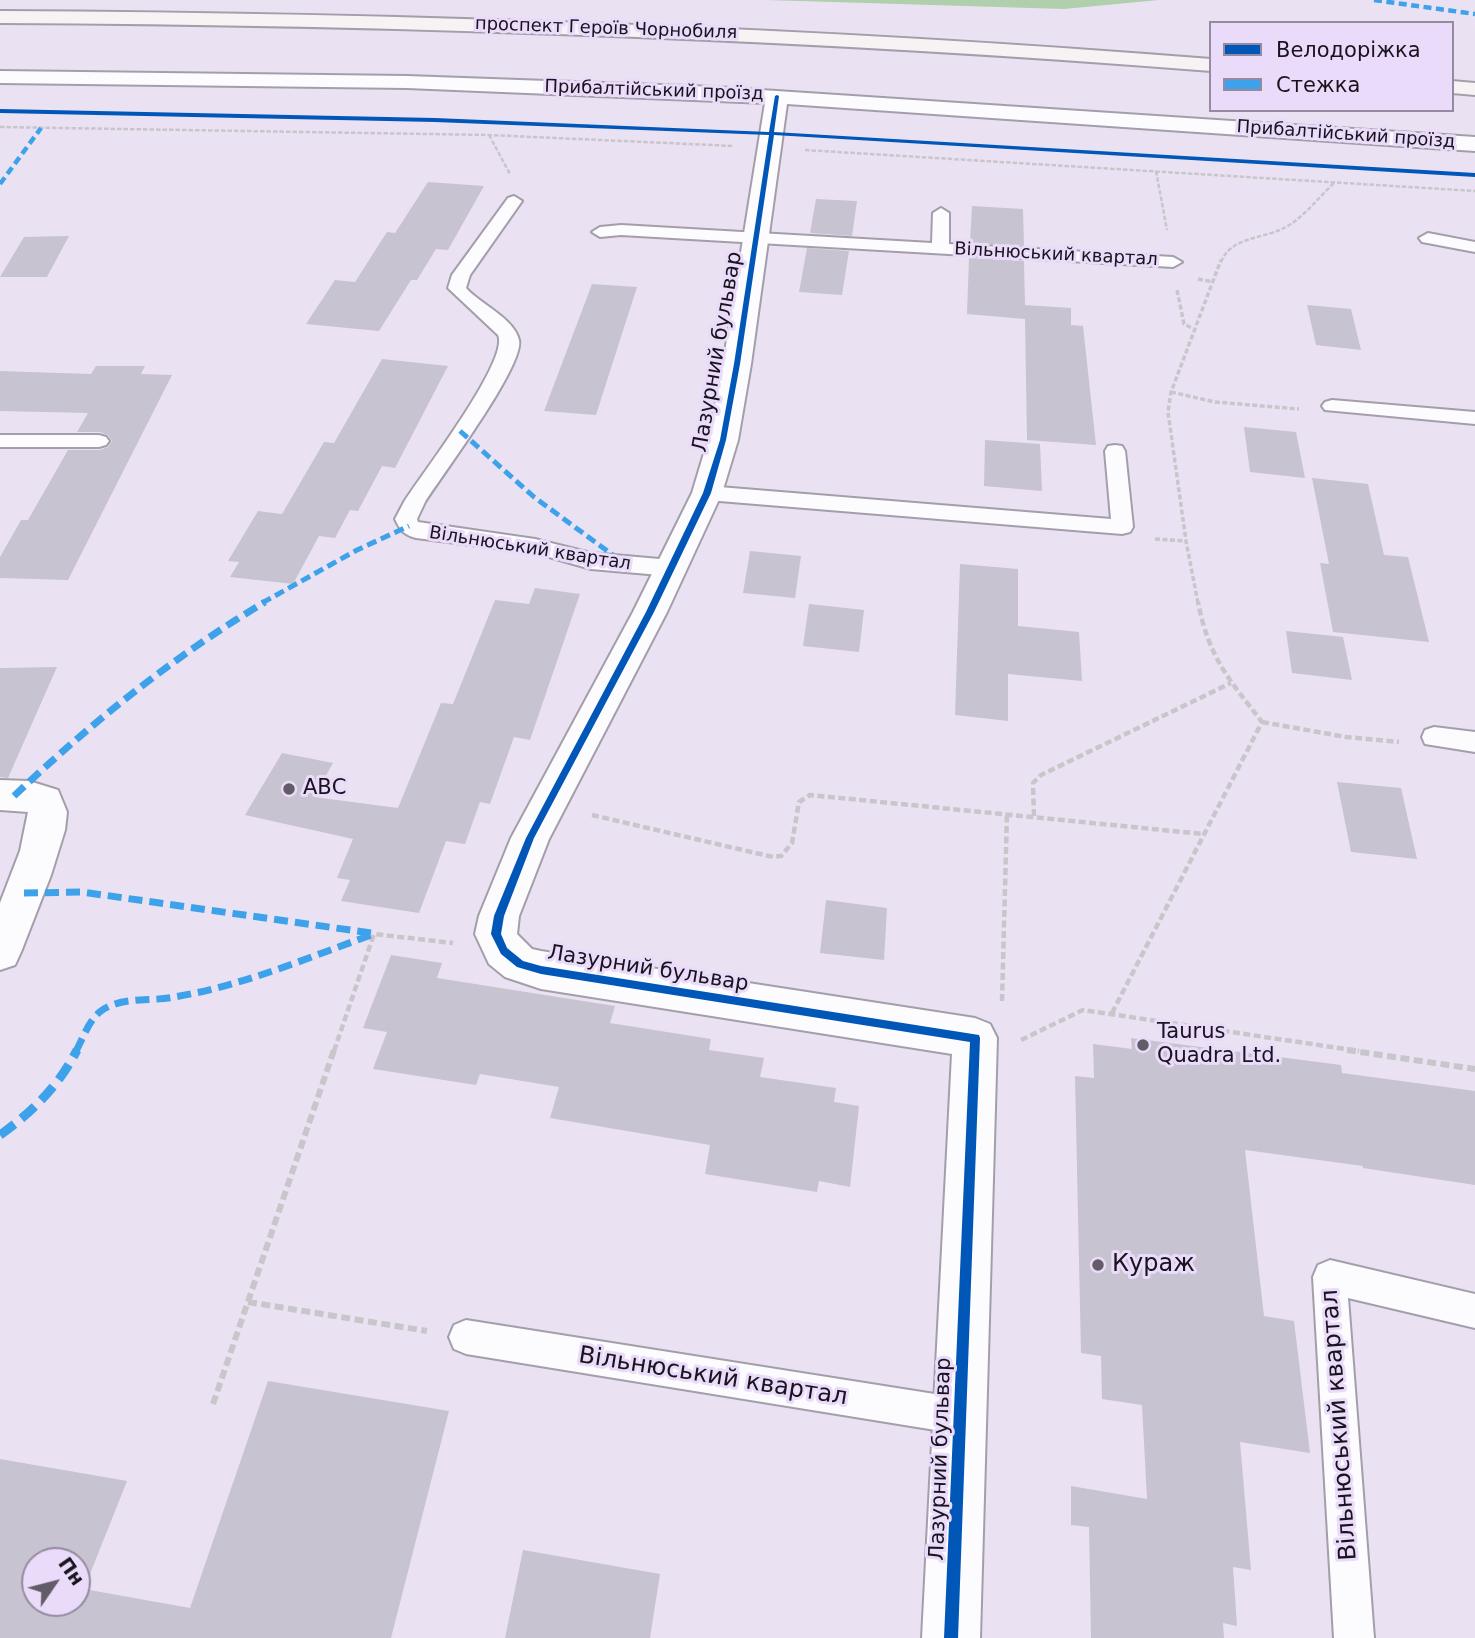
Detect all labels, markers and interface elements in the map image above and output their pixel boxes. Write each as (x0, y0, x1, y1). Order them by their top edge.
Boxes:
street label: проспект Героїв Чорнобиля (474, 14, 738, 44)
legend (1209, 21, 1454, 112)
text: Велодоріжка (1276, 38, 1421, 62)
text: Стежка (1276, 73, 1360, 97)
street label: Прибалтійський проїзд (544, 76, 764, 106)
street label: Прибалтійський проїзд (1236, 117, 1456, 153)
street label: Вільнюський квартал (954, 239, 1158, 271)
street label: Лазурний бульвар (688, 250, 748, 454)
street label: Вільнюський квартал (428, 522, 632, 576)
place label: АВС (303, 776, 346, 802)
marker: АВС (281, 781, 297, 797)
street label: Лазурний бульвар (546, 941, 750, 997)
place label: Taurus Quadra Ltd. (1157, 1020, 1281, 1070)
marker: Taurus Quadra Ltd. (1135, 1037, 1151, 1053)
place label: Кураж (1112, 1251, 1195, 1279)
marker: Кураж (1090, 1257, 1106, 1273)
street label: Вільнюський квартал (1316, 1288, 1364, 1562)
street label: Вільнюський квартал (577, 1342, 849, 1412)
street label: Лазурний бульвар (925, 1357, 957, 1561)
north arrow (21, 1547, 91, 1617)
text: Пн (54, 1553, 89, 1589)

